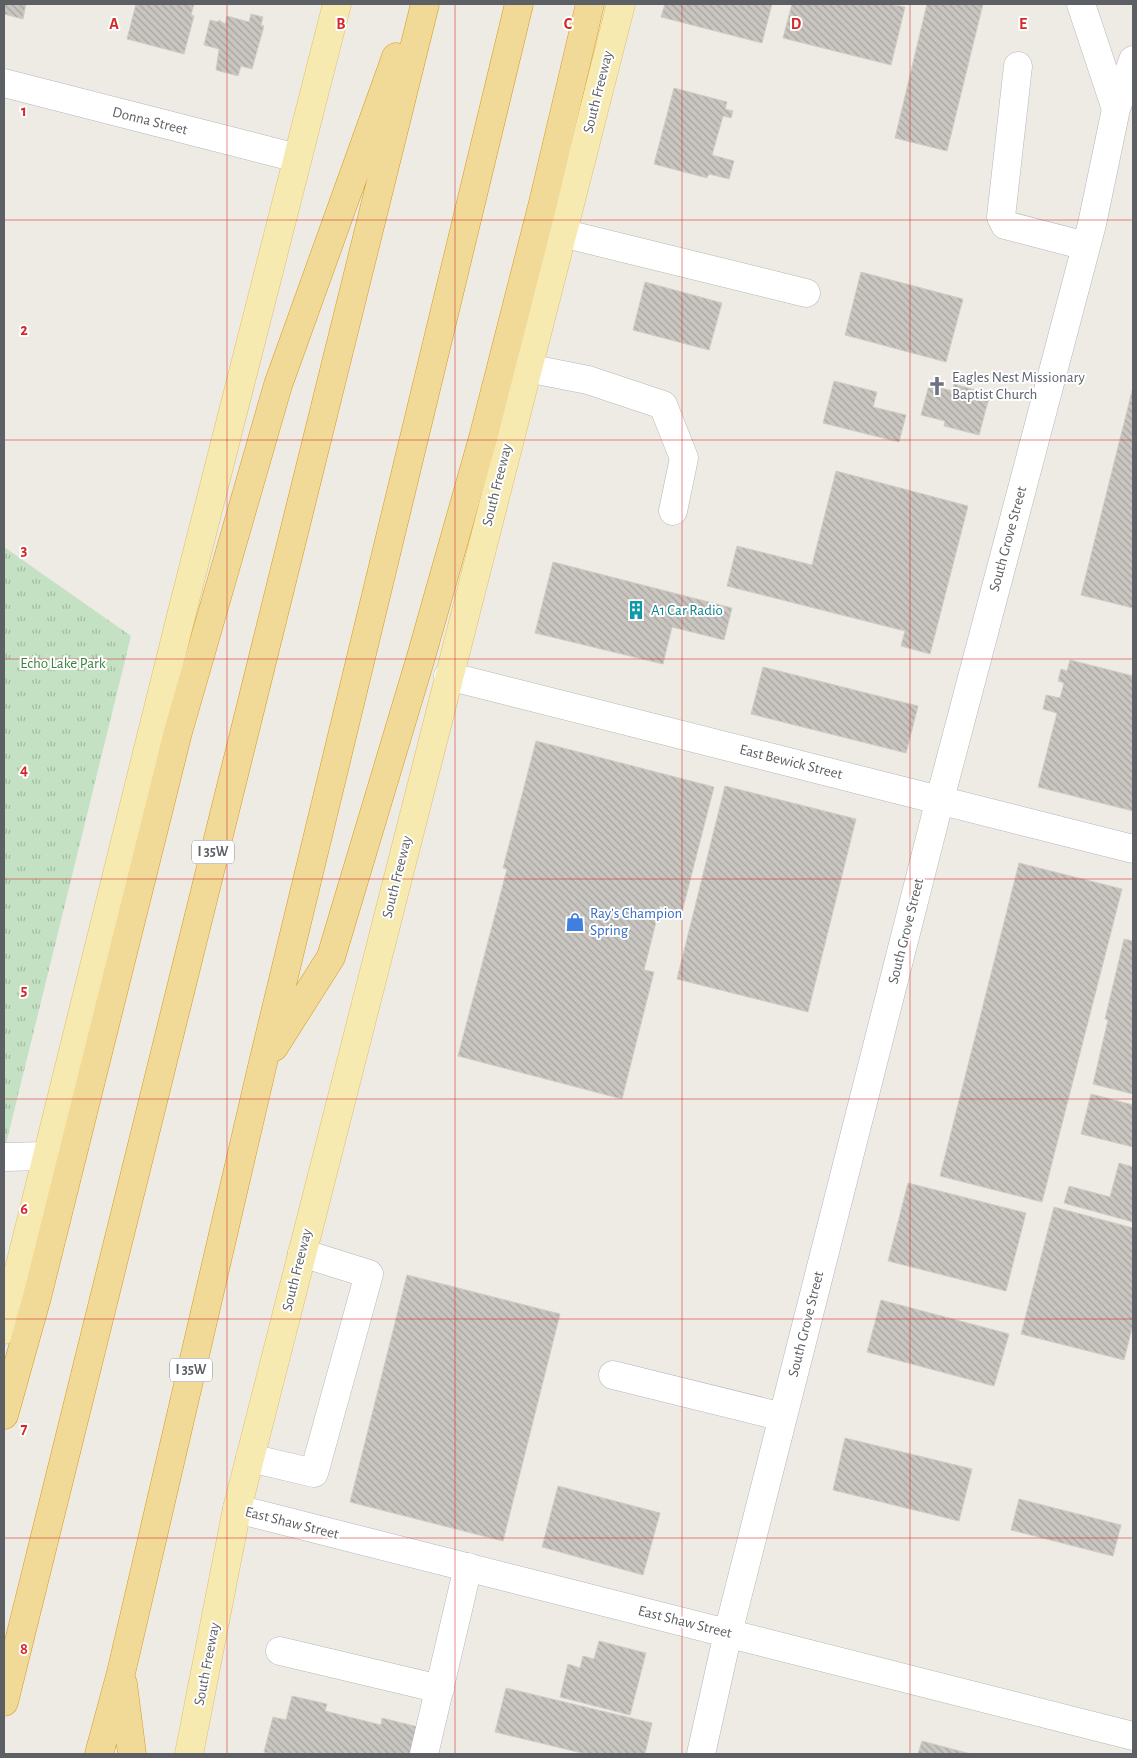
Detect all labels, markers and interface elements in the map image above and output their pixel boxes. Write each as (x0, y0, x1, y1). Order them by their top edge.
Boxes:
text: A (109, 16, 119, 32)
text: B (336, 16, 346, 32)
text: C (564, 16, 573, 32)
text: D (791, 16, 802, 32)
text: E (1019, 16, 1027, 32)
street label: South Freeway (581, 49, 616, 135)
text: 1 (21, 103, 27, 119)
street label: Donna Street (111, 104, 189, 138)
text: 2 (20, 322, 28, 338)
place label: Eagles Nest Missionary Baptist Church (952, 370, 1085, 402)
church icon: Eagles Nest Missionary Baptist Church (926, 375, 948, 397)
street label: South Freeway (480, 442, 515, 528)
street label: South Grove Street (987, 485, 1029, 593)
text: 3 (21, 542, 28, 558)
building icon: A1 Car Radio (625, 599, 647, 621)
place label: A1 Car Radio (651, 603, 723, 618)
park label: Echo Lake Park (20, 656, 106, 671)
street label: East Bewick Street (738, 742, 844, 782)
text: 4 (20, 762, 28, 778)
street label: South Freeway (380, 834, 415, 920)
road number: I 35W (192, 840, 234, 864)
street label: South Grove Street (886, 876, 926, 985)
place label: Ray's Champion Spring (590, 906, 682, 938)
shop icon: Ray's Champion Spring (564, 911, 586, 933)
text: 5 (21, 982, 28, 998)
text: 6 (20, 1201, 28, 1217)
street label: South Freeway (280, 1227, 315, 1313)
street label: South Grove Street (786, 1269, 826, 1378)
road number: I 35W (170, 1358, 212, 1382)
text: 7 (21, 1421, 28, 1437)
street label: East Shaw Street (244, 1504, 341, 1542)
street label: East Shaw Street (637, 1603, 734, 1641)
street label: South Freeway (192, 1621, 223, 1707)
text: 8 (20, 1641, 28, 1657)

